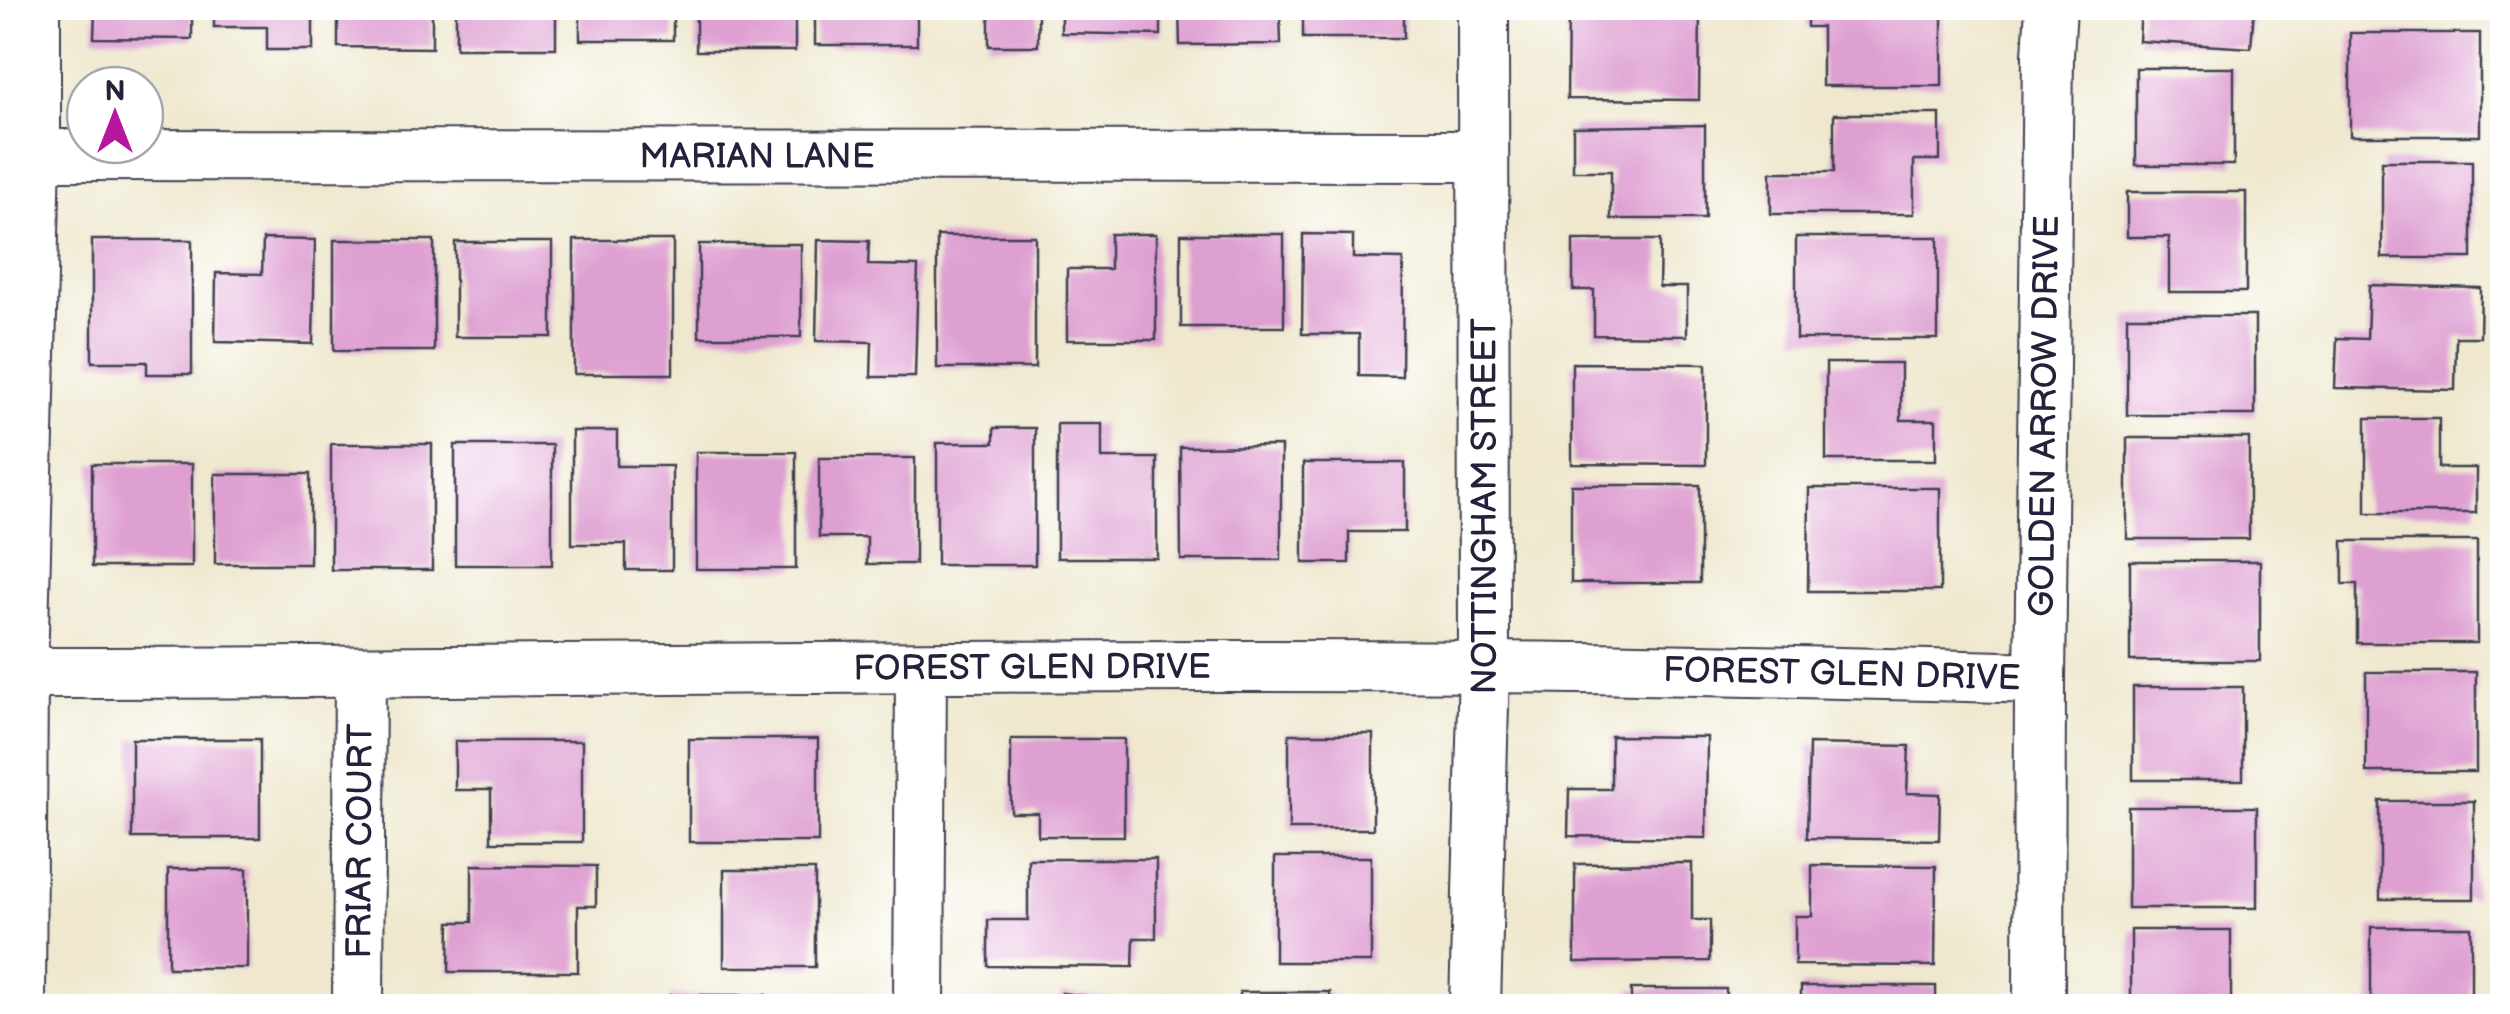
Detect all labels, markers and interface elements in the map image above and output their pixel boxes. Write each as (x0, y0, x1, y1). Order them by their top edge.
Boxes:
north arrow (65, 65, 165, 165)
text: N (104, 75, 126, 108)
street label: MARIAN LANE (639, 135, 875, 179)
street label: GOLDEN ARROW DRIVE (2021, 215, 2069, 617)
street label: NOTTINGHAM STREET (1463, 318, 1507, 695)
street label: FOREST GLEN DRIVE (853, 646, 1211, 691)
street label: FOREST GLEN DRIVE (1663, 649, 2021, 700)
street label: FRIAR COURT (338, 723, 383, 959)

